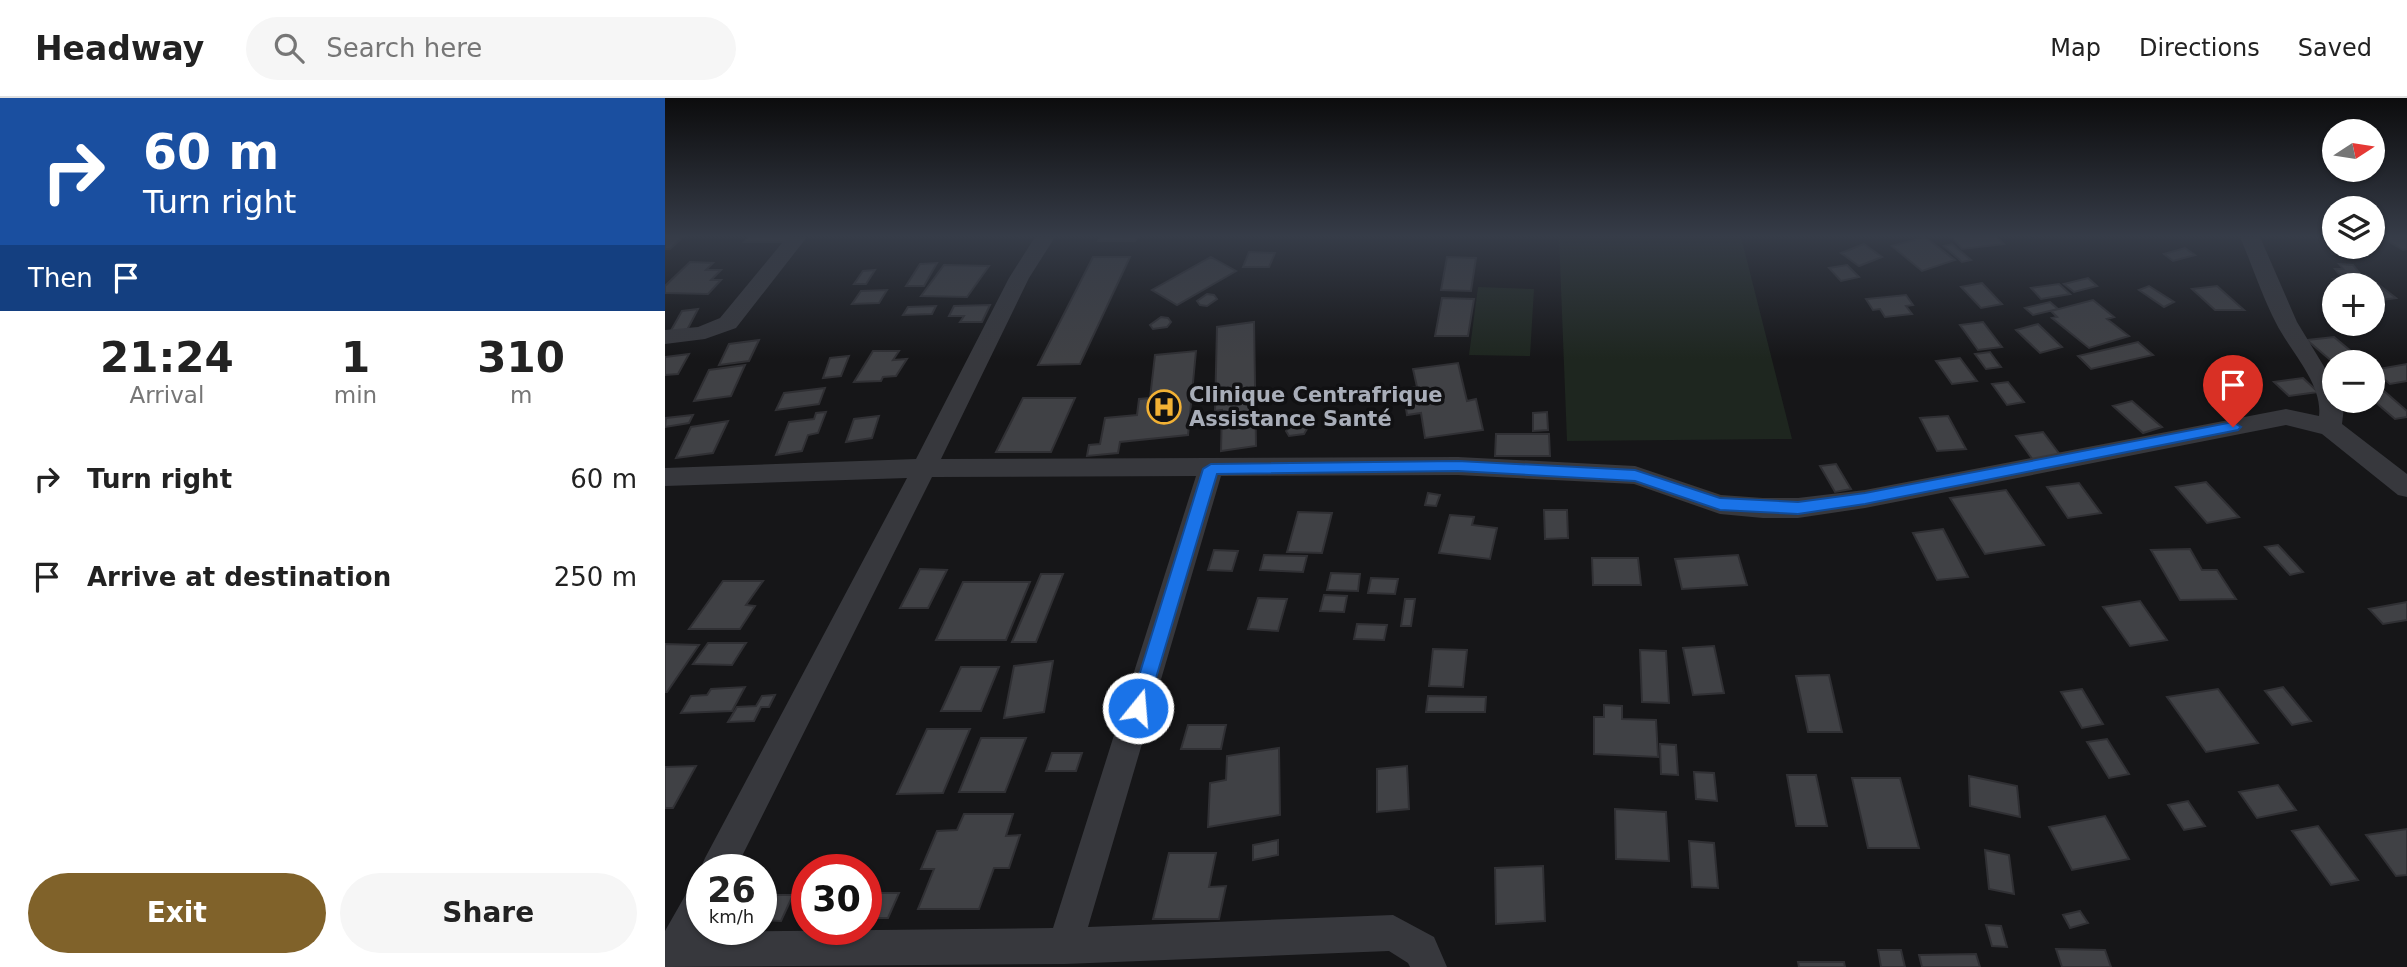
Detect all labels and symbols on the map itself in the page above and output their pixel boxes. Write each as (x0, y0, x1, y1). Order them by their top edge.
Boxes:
north arrow (2322, 119, 2385, 182)
pin (2203, 355, 2263, 427)
place label: Clinique Centrafrique Assistance Santé (1189, 383, 1443, 431)
hospital icon: Clinique Centrafrique Assistance Santé (1145, 388, 1183, 426)
position arrow (1101, 671, 1175, 745)
speed limit sign: 30 (791, 854, 882, 945)

